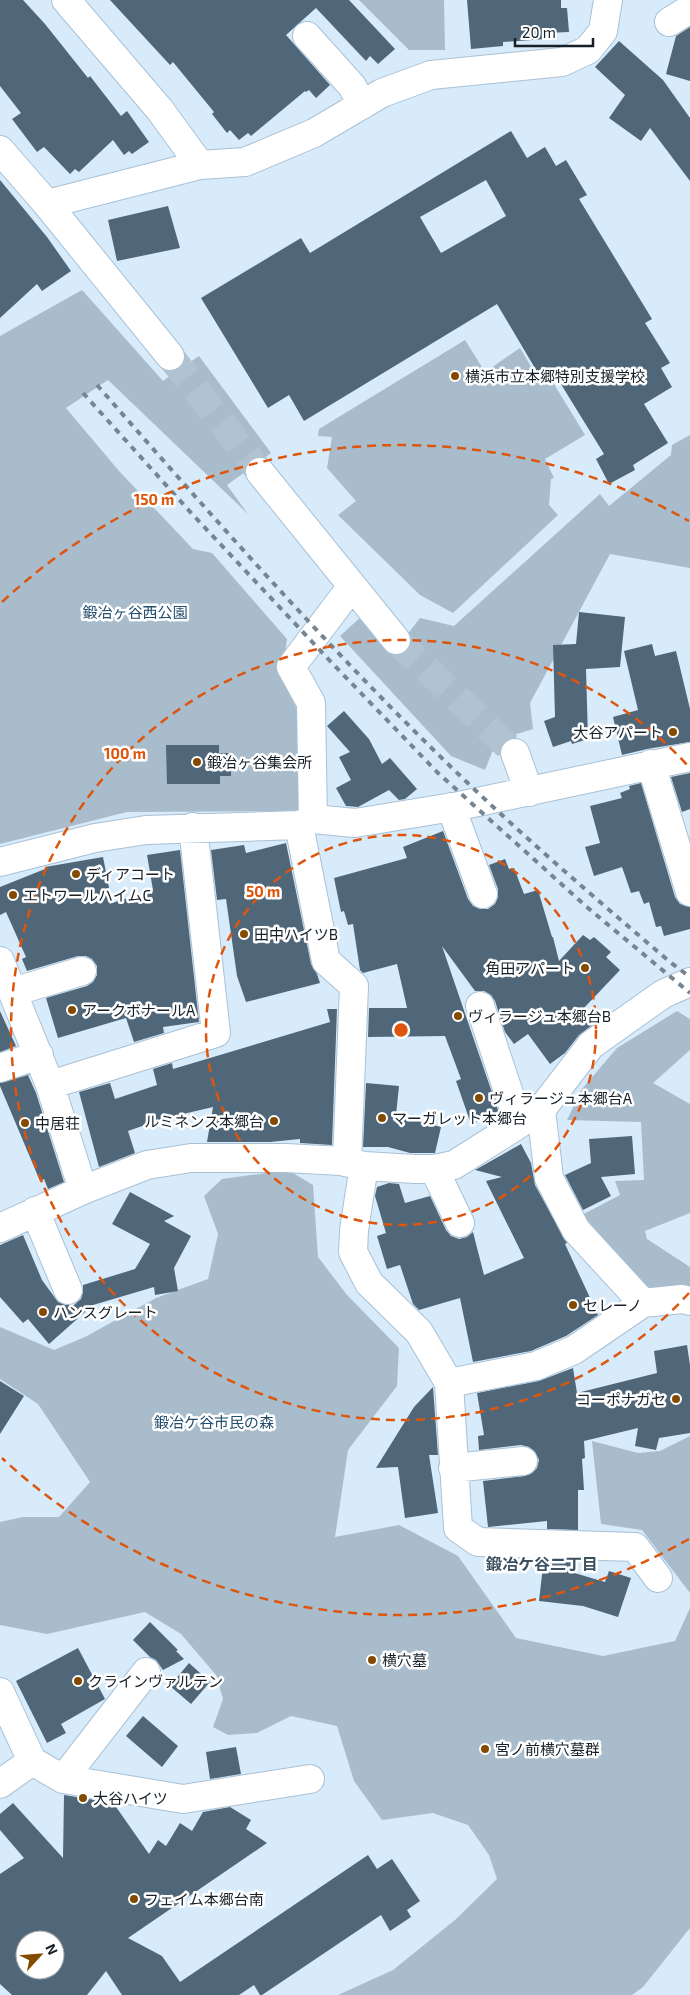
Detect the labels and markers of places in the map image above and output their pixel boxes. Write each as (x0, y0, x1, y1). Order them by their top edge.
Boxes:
place label: 横浜市立本郷特別支援学校 (465, 367, 645, 385)
marker: 横浜市立本郷特別支援学校 (449, 370, 461, 382)
place label: 大谷アパート (573, 723, 663, 741)
marker: 大谷アパート (667, 726, 679, 738)
place label: 鍛冶ヶ谷集会所 (207, 753, 312, 771)
marker: 鍛冶ヶ谷集会所 (191, 756, 203, 768)
place label: ディアコート (86, 865, 175, 883)
marker: ディアコート (70, 868, 82, 880)
place label: エトワールハイムC (23, 886, 151, 904)
marker: エトワールハイムC (7, 889, 19, 901)
place label: 田中ハイツB (254, 925, 338, 943)
marker: 田中ハイツB (238, 928, 250, 940)
place label: 角田アパート (485, 959, 575, 977)
marker: 角田アパート (579, 962, 591, 974)
place label: アークボナールA (82, 1001, 196, 1019)
marker: アークボナールA (66, 1004, 78, 1016)
place label: ヴィラージュ本郷台B (468, 1007, 611, 1025)
marker: ヴィラージュ本郷台B (452, 1010, 464, 1022)
centre of rings (392, 1021, 410, 1039)
place label: ヴィラージュ本郷台A (489, 1089, 633, 1107)
marker: ヴィラージュ本郷台A (473, 1092, 485, 1104)
place label: マーガレット本郷台 (392, 1109, 527, 1127)
place label: ルミネンス本郷台 (144, 1112, 264, 1130)
marker: マーガレット本郷台 (376, 1112, 388, 1124)
place label: 中居荘 (35, 1114, 80, 1132)
marker: ルミネンス本郷台 (268, 1115, 280, 1127)
marker: 中居荘 (19, 1117, 31, 1129)
place label: セレーノ (583, 1296, 642, 1314)
marker: セレーノ (567, 1299, 579, 1311)
place label: ハンスグレート (53, 1303, 158, 1321)
marker: ハンスグレート (37, 1306, 49, 1318)
place label: コーポナガセ (576, 1390, 666, 1408)
marker: コーポナガセ (670, 1393, 682, 1405)
place label: 横穴墓 (382, 1651, 427, 1669)
marker: 横穴墓 (366, 1654, 378, 1666)
place label: クラインヴァルテン (88, 1672, 223, 1690)
marker: クラインヴァルテン (72, 1675, 84, 1687)
place label: 宮ノ前横穴墓群 (495, 1740, 600, 1758)
marker: 宮ノ前横穴墓群 (479, 1743, 491, 1755)
place label: 大谷ハイツ (93, 1789, 168, 1807)
marker: 大谷ハイツ (77, 1792, 89, 1804)
place label: フェイム本郷台南 (144, 1890, 264, 1908)
marker: フェイム本郷台南 (128, 1893, 140, 1905)

